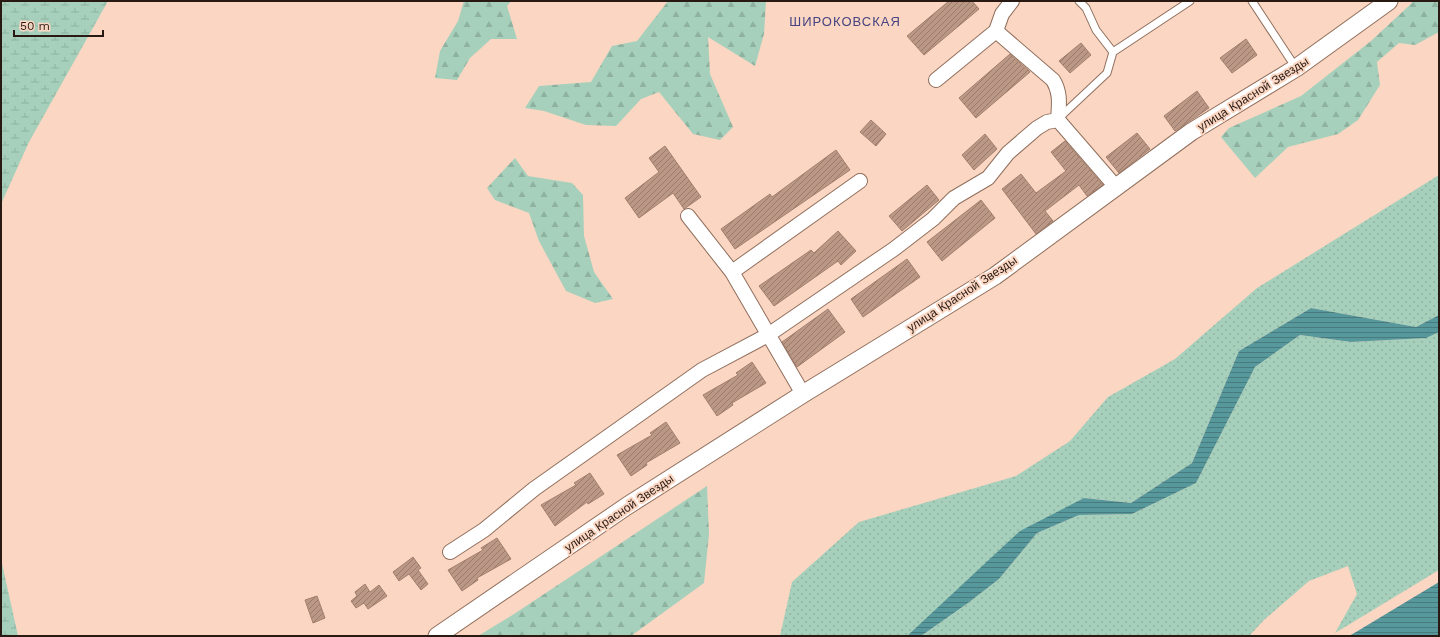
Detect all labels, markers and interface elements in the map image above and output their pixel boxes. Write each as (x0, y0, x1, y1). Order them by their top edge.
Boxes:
scale bar (14, 12, 103, 38)
district label: ШИРОКОВСКАЯ (789, 14, 901, 29)
text: 50 m (20, 19, 50, 33)
street label: улица Красной Звезды (1195, 54, 1311, 134)
street label: улица Красной Звезды (904, 253, 1020, 335)
street label: улица Красной Звезды (562, 471, 676, 555)

